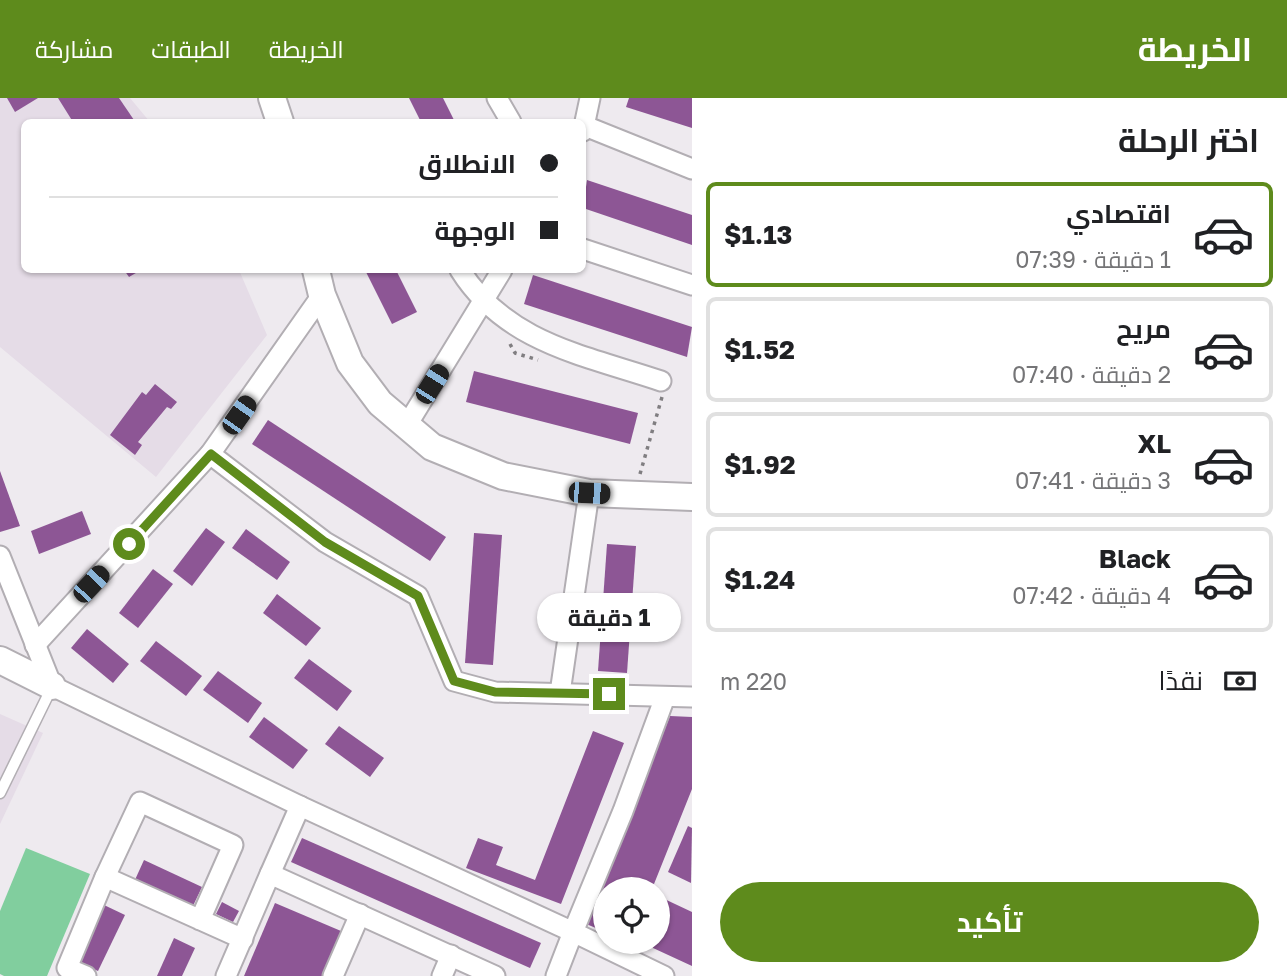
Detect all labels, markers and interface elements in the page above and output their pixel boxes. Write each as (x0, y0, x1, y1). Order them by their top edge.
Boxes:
text: الخريطة (1138, 29, 1252, 68)
text: مشاركة (35, 34, 113, 63)
text: الطبقات (151, 34, 231, 63)
text: الخريطة (269, 34, 344, 63)
text: اختر الرحلة (1118, 121, 1259, 159)
text: الانطلاق (418, 148, 516, 179)
text: اقتصادي (1066, 198, 1171, 229)
icon: car (1192, 203, 1255, 266)
text: الوجهة (435, 215, 516, 246)
text: $1.13 (724, 219, 792, 250)
text: 1 دقيقة · 07:39 (1015, 245, 1171, 273)
text: مريح (1116, 313, 1171, 344)
icon: car (1192, 318, 1255, 381)
text: $1.52 (724, 334, 795, 365)
text: 2 دقيقة · 07:40 (1012, 360, 1171, 388)
car (412, 361, 453, 407)
car (219, 392, 260, 438)
text: XL (1137, 428, 1171, 459)
icon: car (1192, 433, 1255, 496)
text: $1.92 (724, 449, 796, 480)
text: 3 دقيقة · 07:41 (1015, 466, 1171, 494)
car (568, 481, 611, 505)
route start (113, 528, 145, 560)
text: Black (1099, 543, 1171, 574)
icon: car (1192, 548, 1255, 611)
car (69, 561, 114, 607)
text: $1.24 (724, 564, 795, 595)
text: 4 دقيقة · 07:42 (1012, 581, 1171, 609)
callout: 1 دقيقة (537, 592, 681, 642)
text: 1 دقيقة (568, 603, 650, 631)
icon: cash (1221, 662, 1259, 700)
text: نقدًا (1159, 665, 1203, 696)
text: 220 m (720, 667, 787, 695)
route end (593, 678, 625, 710)
map controls (593, 877, 670, 954)
button: locate (593, 877, 670, 954)
button: تأكيد (720, 882, 1259, 962)

